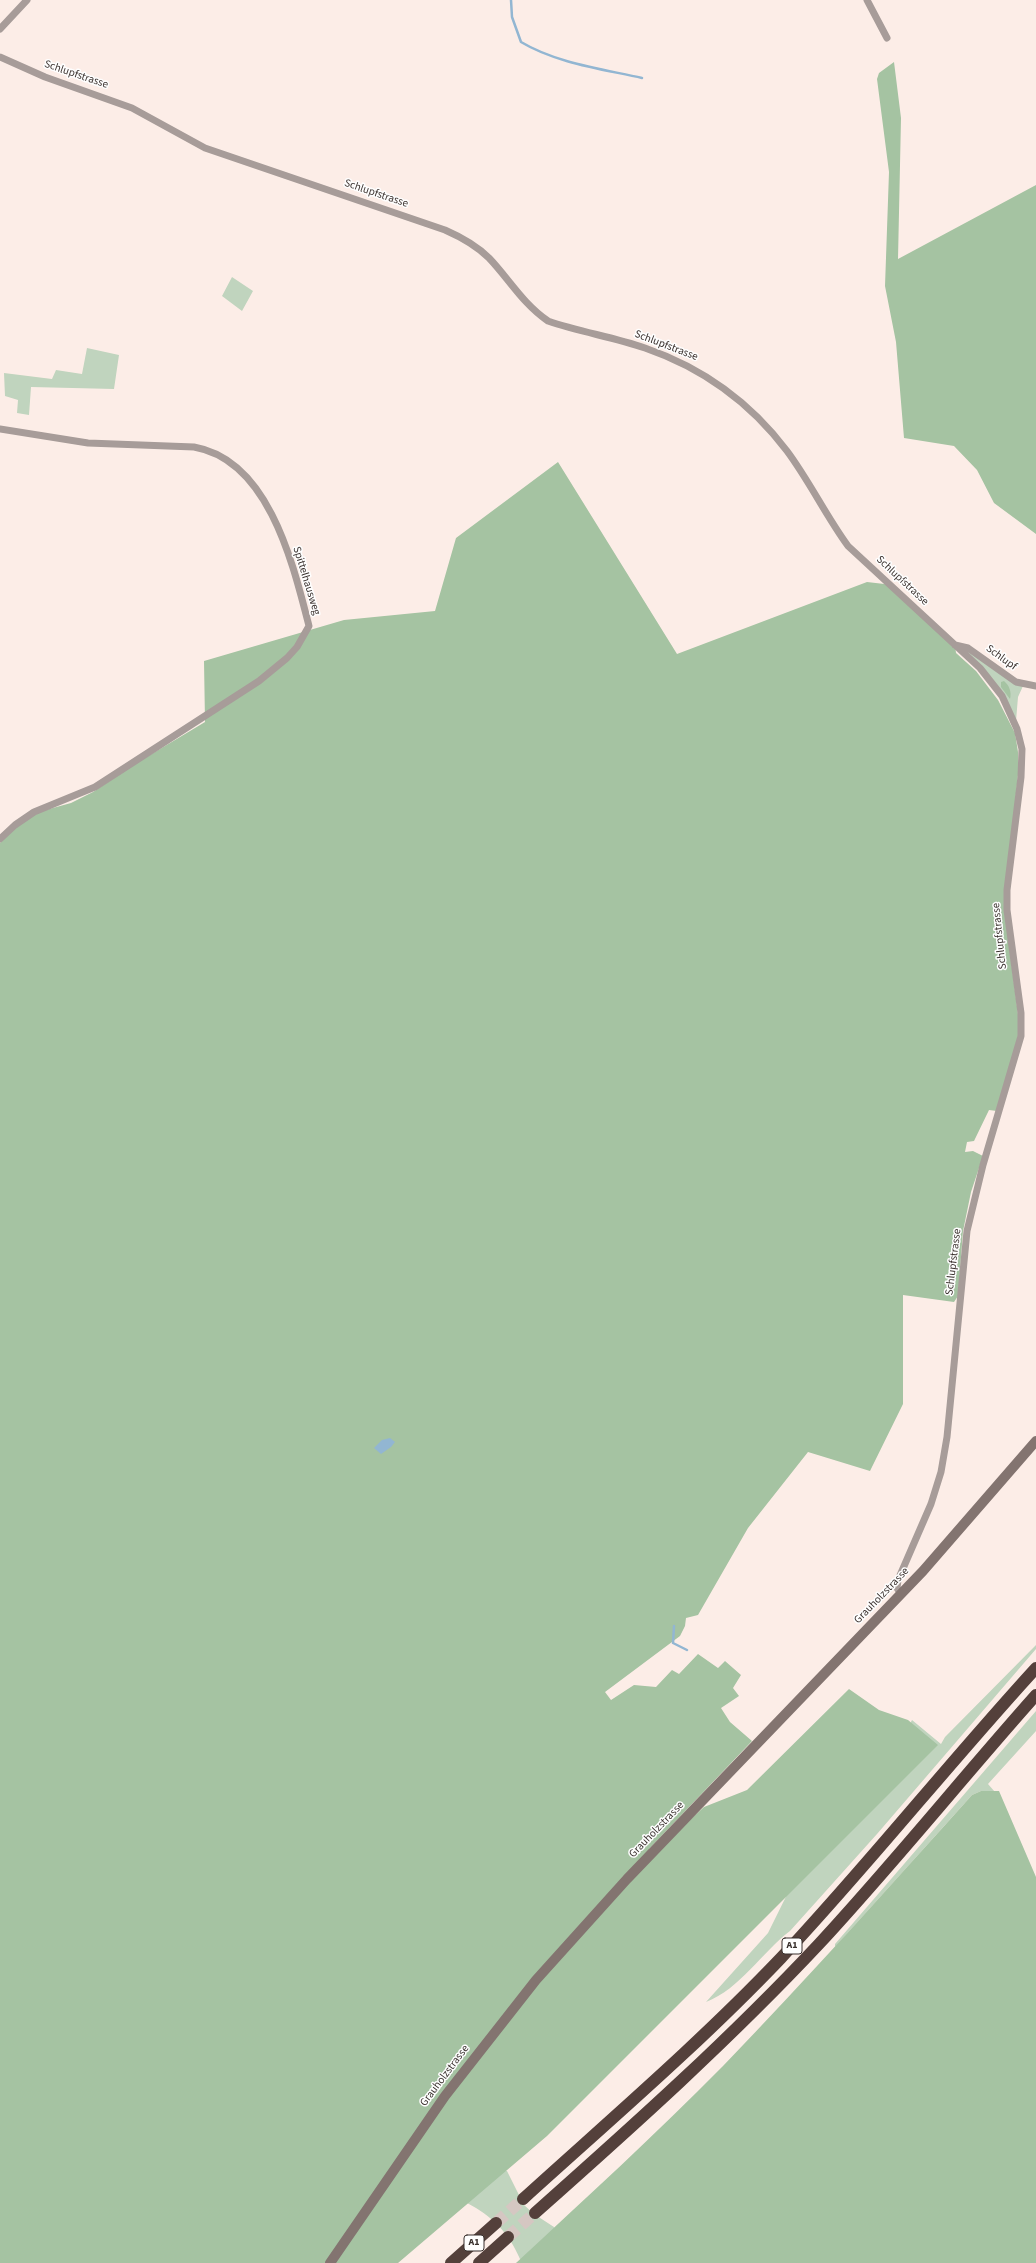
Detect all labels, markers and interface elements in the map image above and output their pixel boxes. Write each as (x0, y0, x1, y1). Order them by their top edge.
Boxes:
street label: Schlupfstrasse (42, 58, 110, 92)
street label: Schlupfstrasse (342, 177, 410, 211)
street label: Schlupfstrasse (632, 328, 700, 364)
street label: Spittelhausweg (289, 545, 323, 617)
street label: Schlupfstrasse (873, 553, 931, 609)
street label: Schlupf (983, 642, 1019, 674)
street label: Schlupfstrasse (990, 902, 1010, 970)
street label: Schlupfstrasse (943, 1228, 965, 1296)
street label: Grauholzstrasse (852, 1565, 912, 1627)
street label: Grauholzstrasse (627, 1799, 687, 1861)
road number: A1 (782, 1938, 802, 1954)
street label: Grauholzstrasse (418, 2043, 472, 2109)
road number: A1 (464, 2235, 484, 2251)

